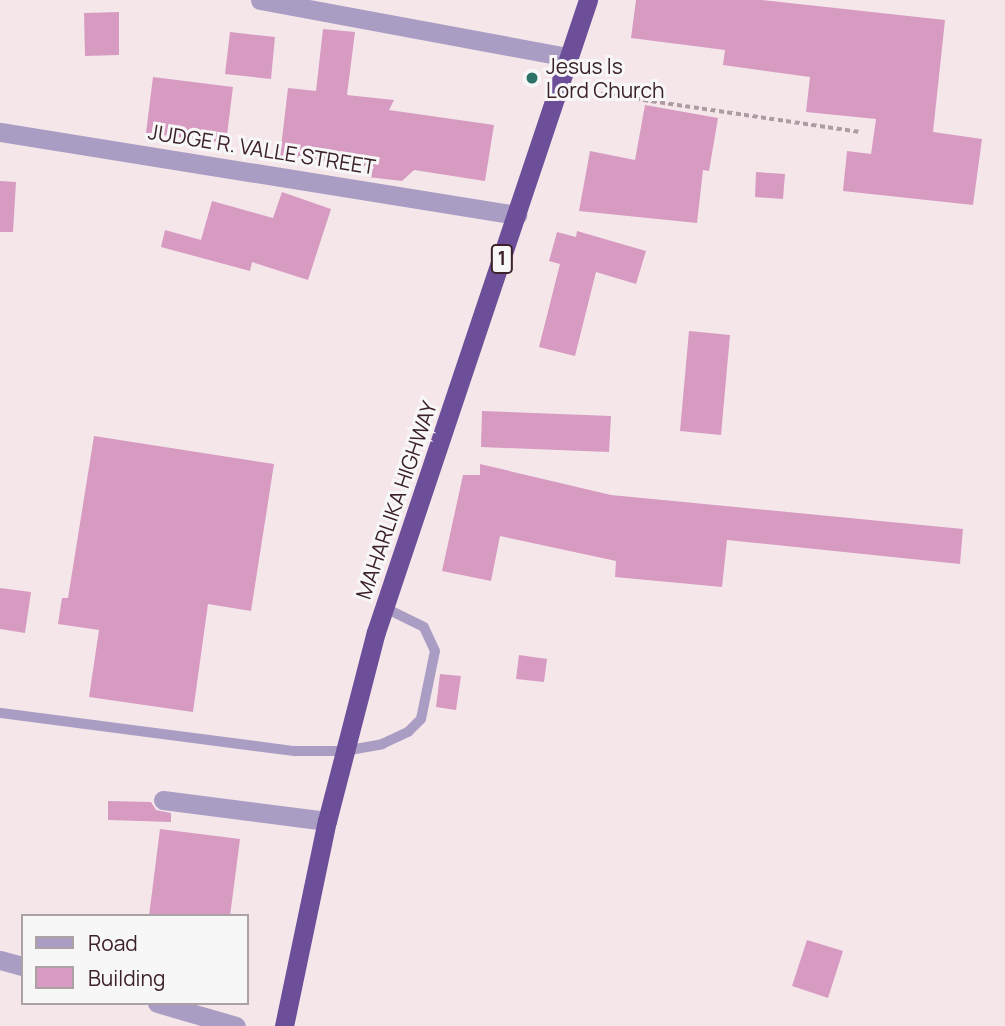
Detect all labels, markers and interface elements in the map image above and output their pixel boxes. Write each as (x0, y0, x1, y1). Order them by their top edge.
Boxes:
place label: Jesus Is Lord Church (546, 53, 665, 103)
marker: Jesus Is Lord Church (524, 70, 540, 86)
street label: JUDGE R. VALLE STREET (147, 119, 377, 179)
road number: 1 (490, 244, 514, 274)
street label: MAHARLIKA HIGHWAY (350, 398, 442, 602)
legend (21, 914, 248, 1005)
text: Road (88, 929, 138, 957)
text: Building (88, 964, 165, 992)

